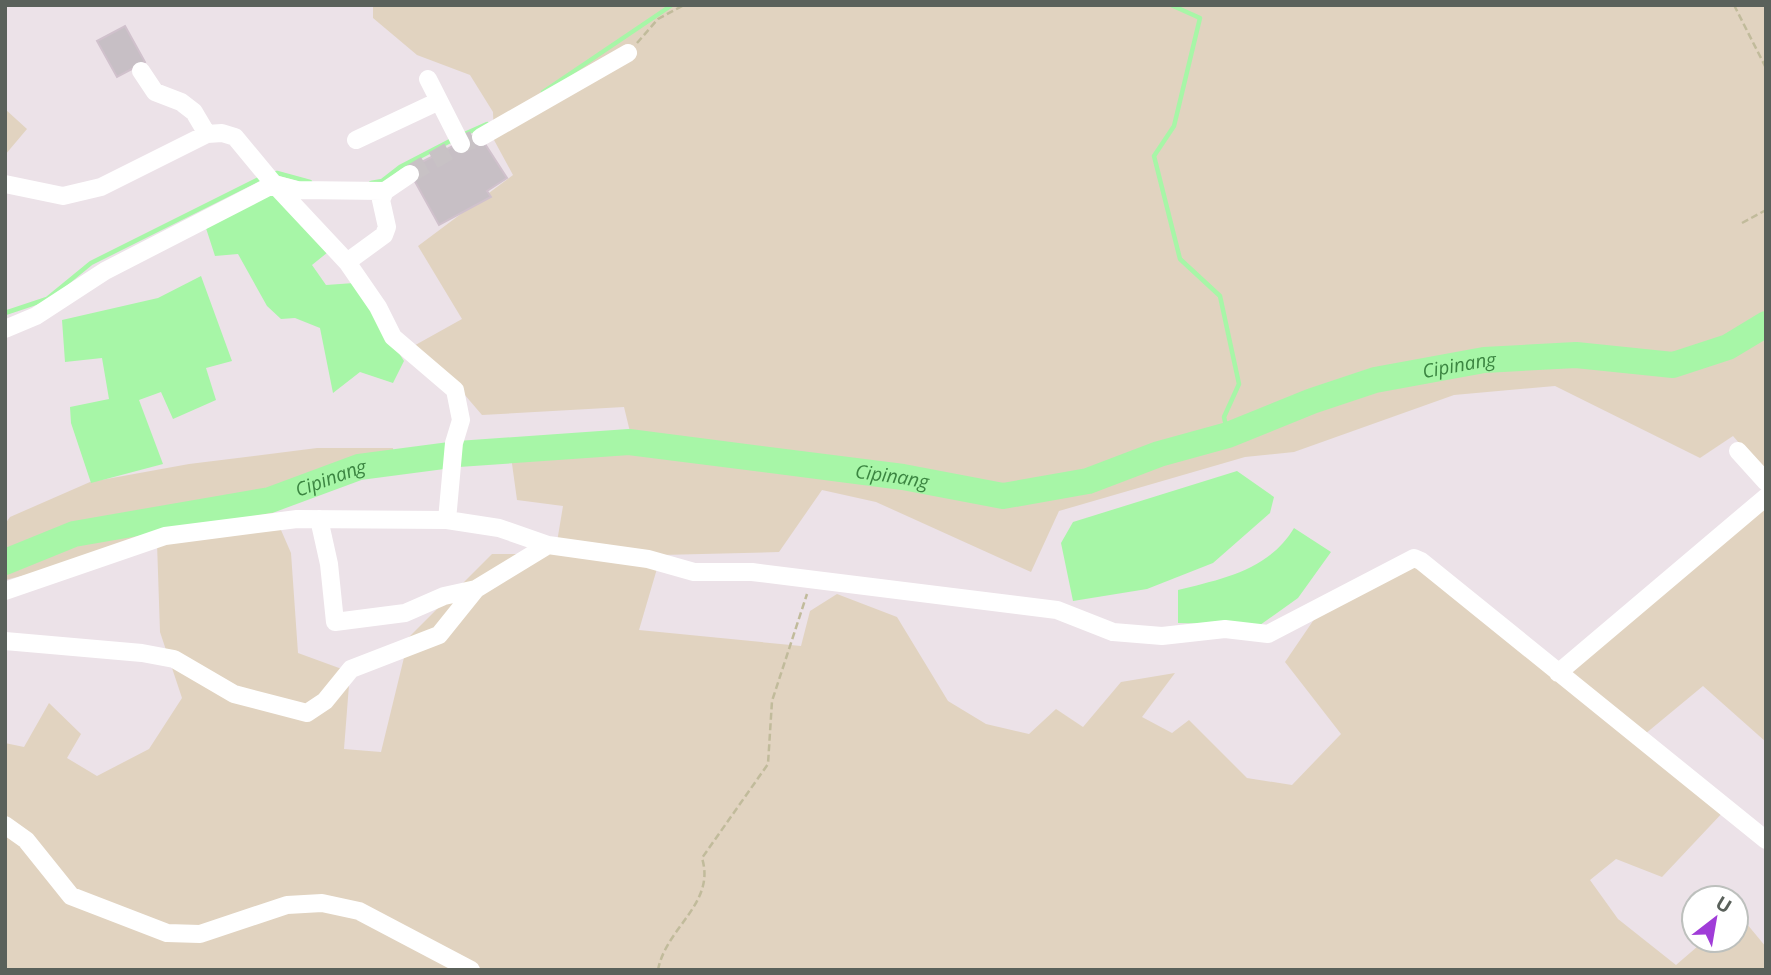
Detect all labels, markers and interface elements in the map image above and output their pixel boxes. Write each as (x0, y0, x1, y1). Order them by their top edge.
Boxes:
water label: Cipinang (1420, 346, 1498, 384)
water label: Cipinang (291, 453, 369, 503)
water label: Cipinang (854, 458, 932, 495)
north arrow (1680, 884, 1750, 954)
text: U (1711, 890, 1737, 919)

